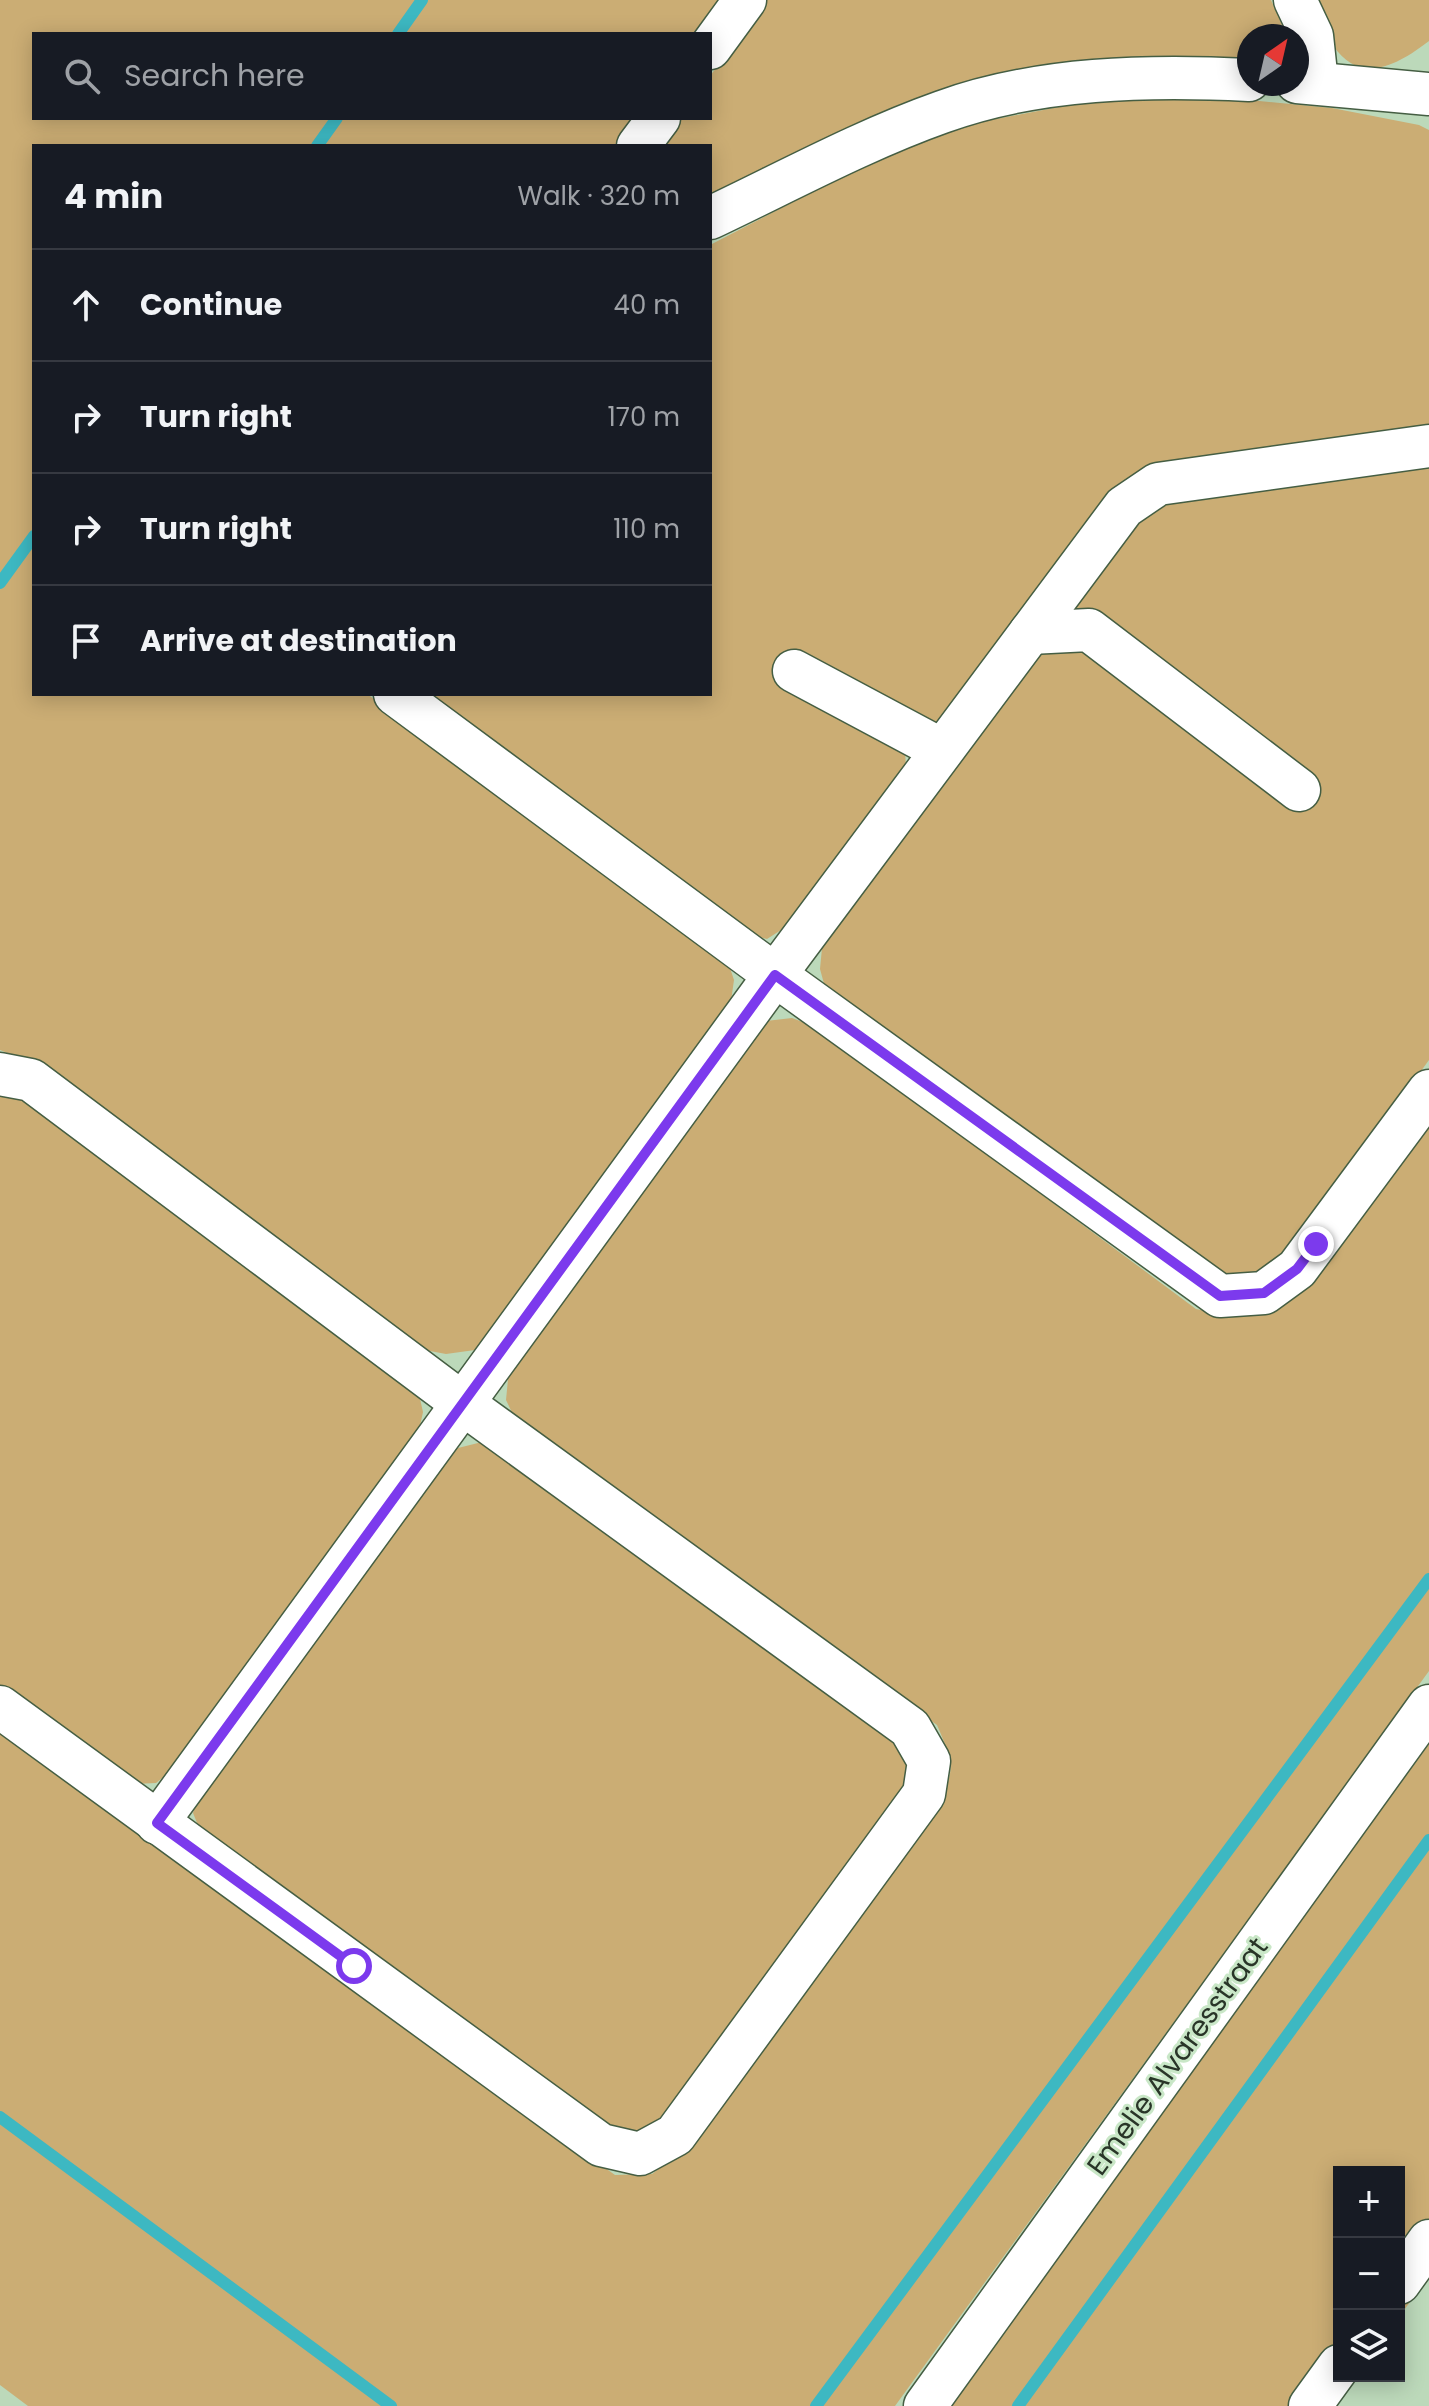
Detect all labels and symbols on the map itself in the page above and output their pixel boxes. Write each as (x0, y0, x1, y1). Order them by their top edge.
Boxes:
north arrow (1237, 24, 1309, 96)
route end (1298, 1226, 1334, 1262)
street label: Emelie Alvaresstraat (1078, 1929, 1277, 2183)
route start (336, 1948, 372, 1984)

